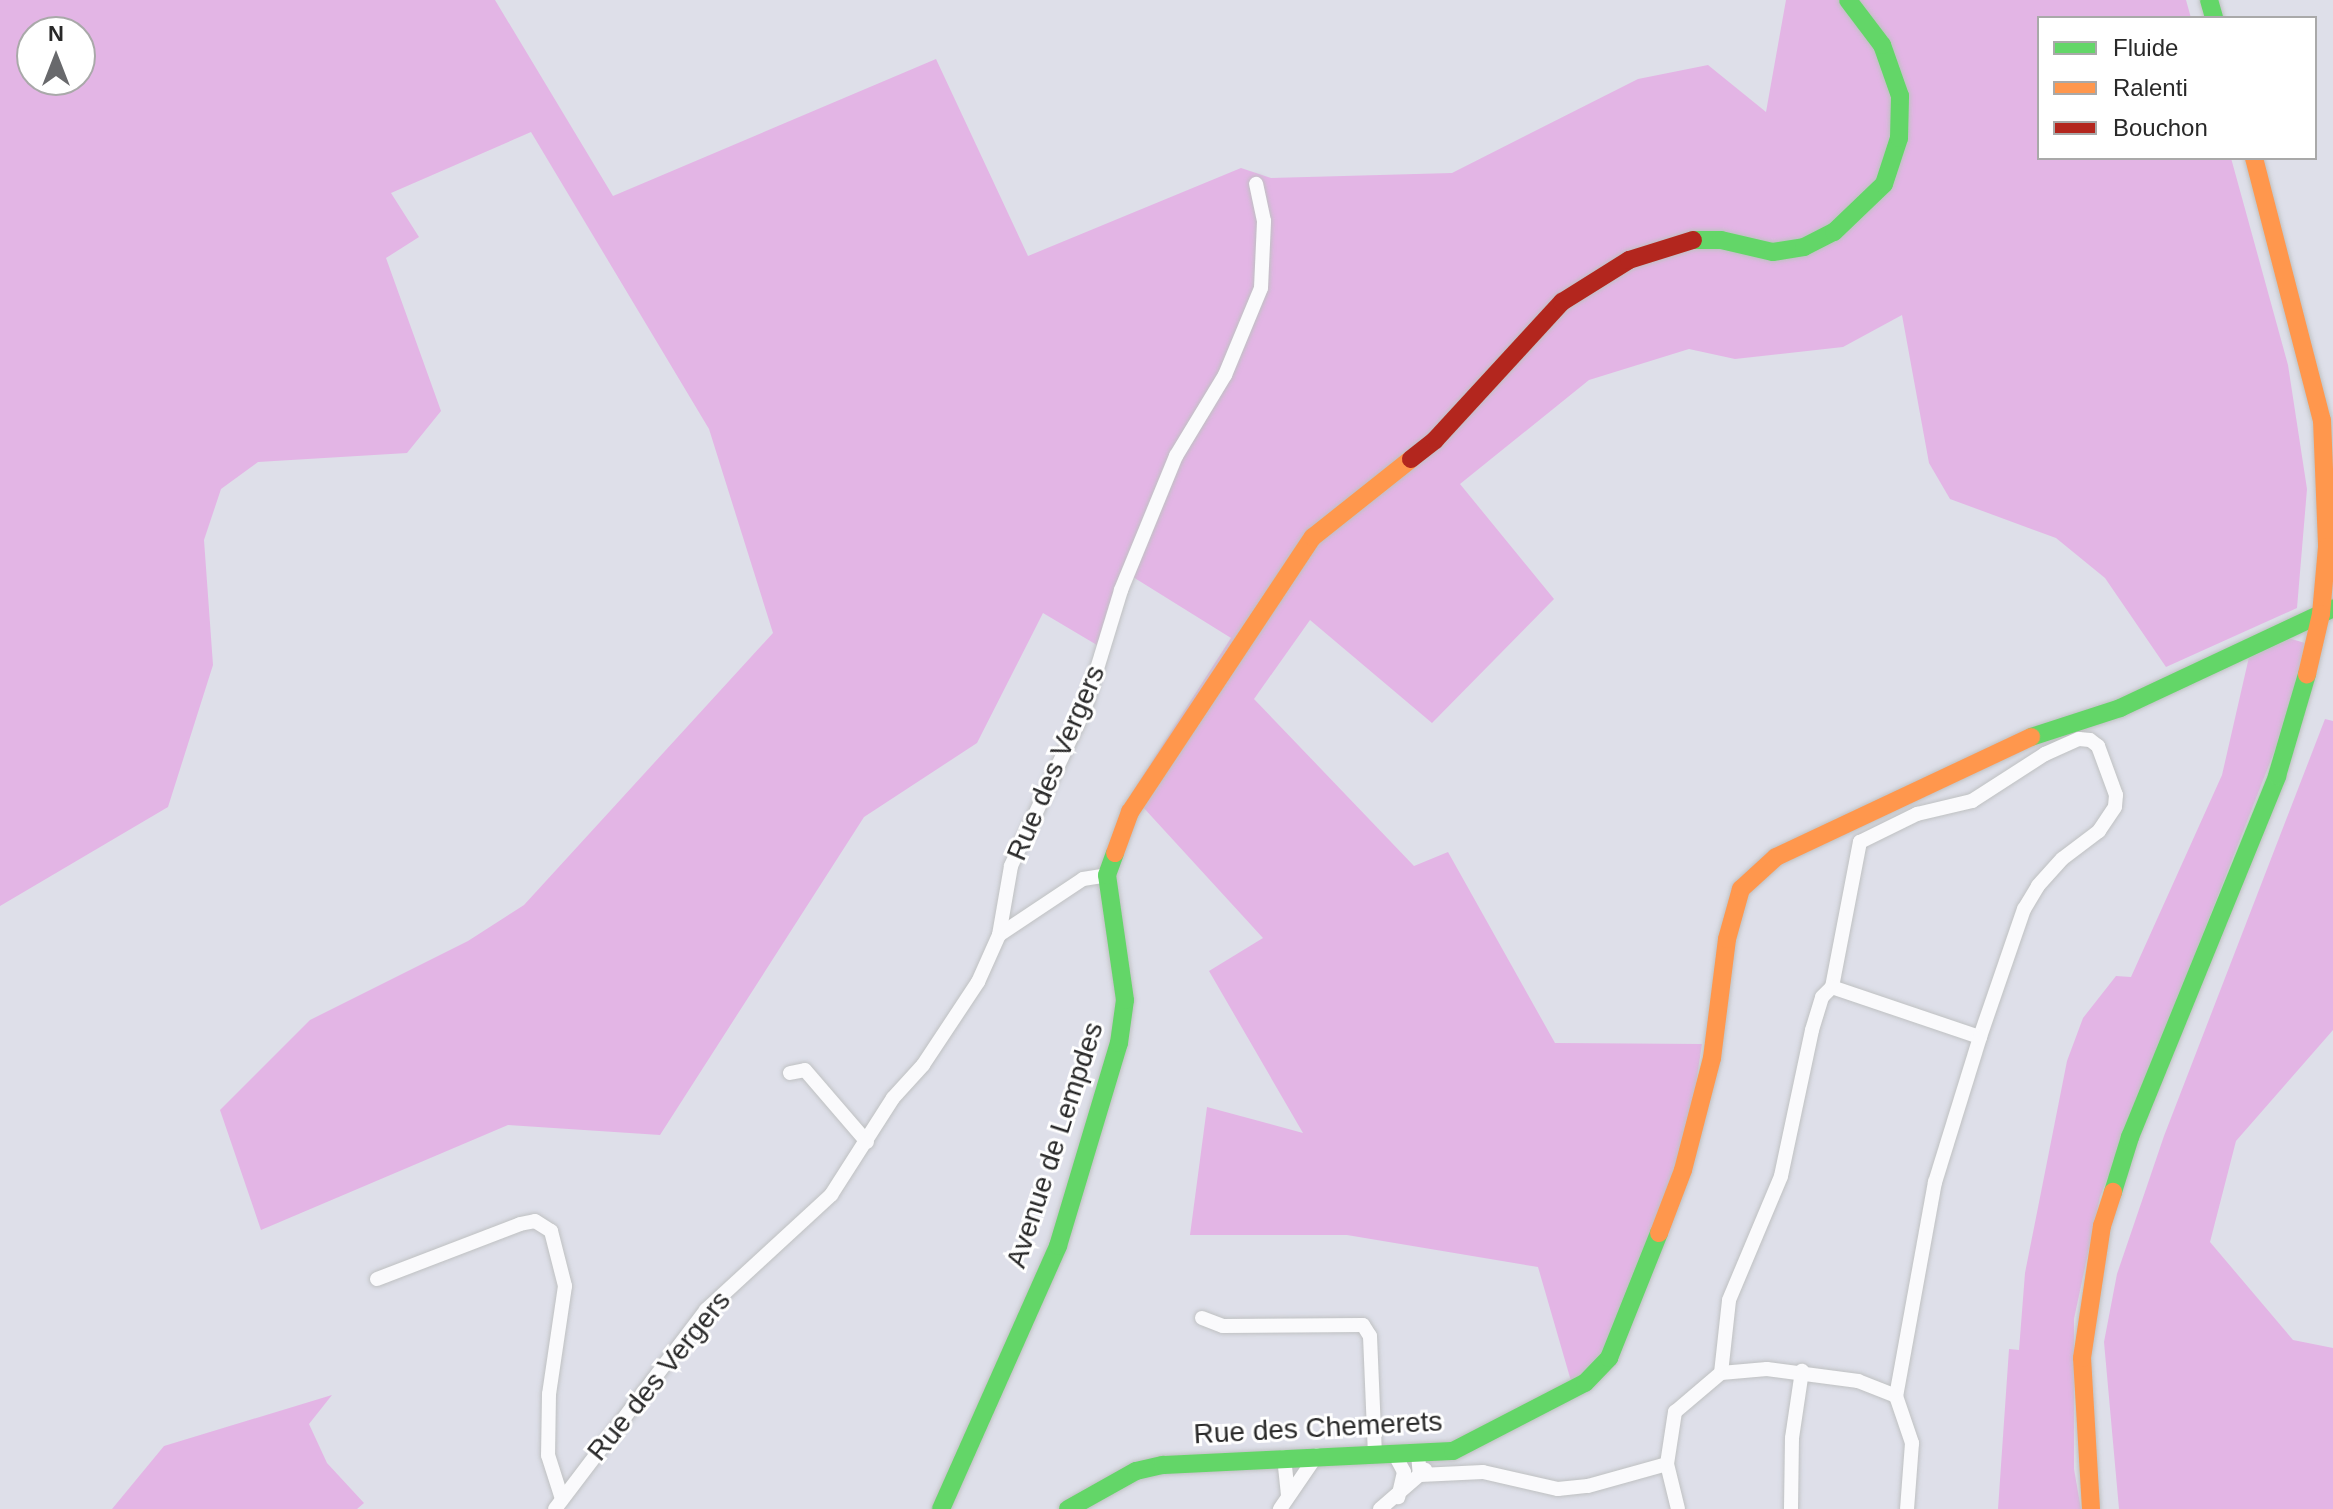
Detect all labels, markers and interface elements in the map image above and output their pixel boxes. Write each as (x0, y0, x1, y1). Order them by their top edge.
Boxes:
north arrow (16, 16, 96, 96)
legend (2037, 16, 2317, 160)
text: N (48, 21, 64, 46)
text: Fluide (2113, 34, 2178, 61)
text: Ralenti (2113, 74, 2188, 101)
text: Bouchon (2113, 114, 2208, 141)
street label: Rue des Vergers (1000, 660, 1112, 866)
street label: Avenue de Lempdes (999, 1018, 1111, 1272)
street label: Rue des Vergers (580, 1284, 738, 1468)
street label: Rue des Chemerets (1193, 1405, 1443, 1451)

